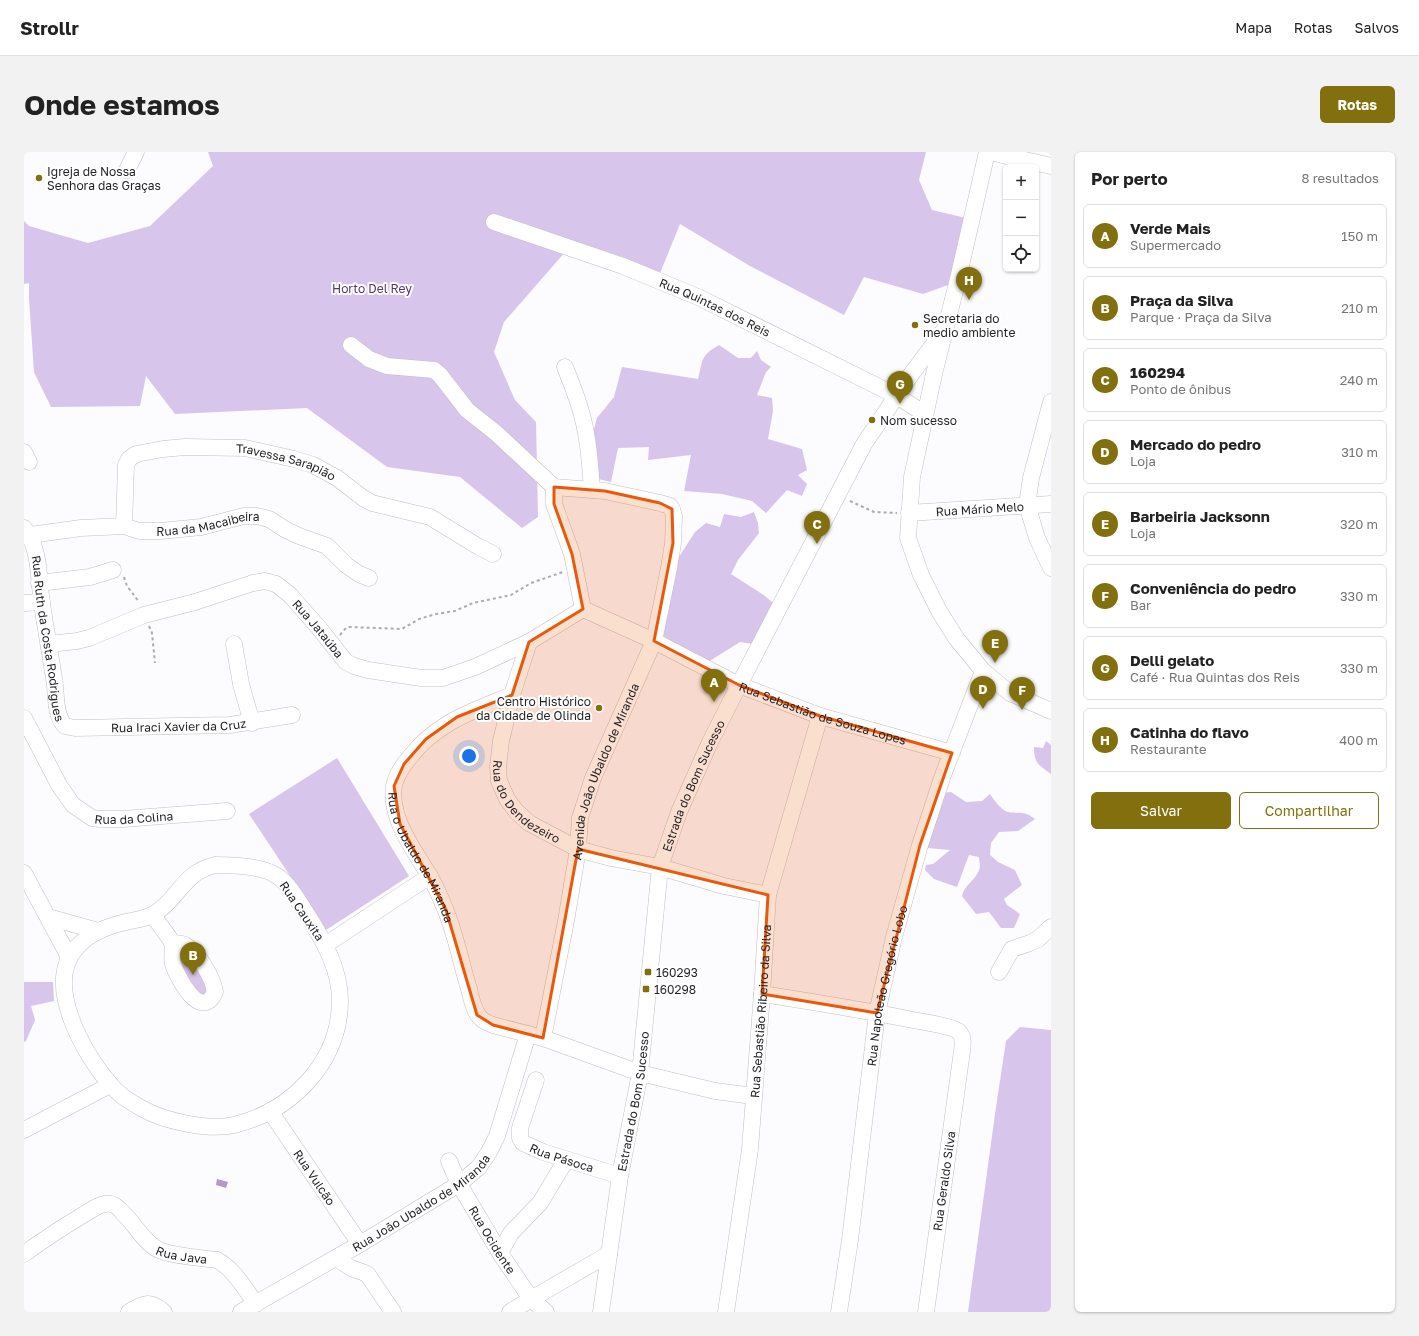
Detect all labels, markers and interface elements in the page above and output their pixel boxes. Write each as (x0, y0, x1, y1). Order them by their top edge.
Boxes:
text: Strollr (20, 16, 79, 39)
text: Mapa (1235, 19, 1272, 36)
text: Rotas (1294, 19, 1333, 36)
text: Salvos (1355, 19, 1399, 36)
button: Rotas (1320, 86, 1395, 123)
text: Onde estamos (24, 88, 220, 121)
place label: Igreja de Nossa Senhora das Graças (47, 164, 161, 193)
map controls (1003, 164, 1039, 272)
button: + (1003, 164, 1039, 200)
text: Por perto (1091, 168, 1168, 189)
text: 8 resultados (1301, 170, 1379, 186)
marker: Igreja de Nossa Senhora das Graças (34, 173, 44, 183)
button: − (1003, 200, 1039, 236)
text: Verde Mais (1130, 219, 1211, 237)
text: A (1100, 228, 1110, 244)
text: 150 m (1341, 228, 1378, 244)
button: locate (1003, 236, 1039, 272)
text: Supermercado (1130, 237, 1221, 253)
pin: H (956, 267, 982, 300)
street label: Rua Quintas dos Reis (657, 274, 773, 339)
park label: Horto Del Rey (332, 281, 412, 296)
text: Praça da Silva (1130, 291, 1233, 309)
text: B (1100, 300, 1110, 316)
text: 210 m (1341, 300, 1378, 316)
text: Parque · Praça da Silva (1130, 309, 1271, 325)
place label: Secretaria do medio ambiente (923, 311, 1015, 340)
marker: Secretaria do medio ambiente (910, 320, 920, 330)
text: 160294 (1130, 363, 1185, 381)
pin: G (887, 371, 913, 404)
text: C (1100, 372, 1110, 388)
text: 240 m (1340, 372, 1378, 388)
text: Ponto de ônibus (1130, 381, 1231, 397)
place label: Nom sucesso (880, 413, 957, 428)
marker: Nom sucesso (867, 415, 877, 425)
text: Mercado do pedro (1130, 435, 1261, 453)
street label: Travessa Sarapião (236, 440, 338, 483)
text: D (1100, 444, 1110, 460)
text: 310 m (1341, 444, 1378, 460)
text: Loja (1130, 453, 1156, 469)
street label: Rua Mário Melo (935, 498, 1024, 519)
text: Barbeiria Jacksonn (1130, 507, 1270, 525)
street label: Rua da Macaibeira (156, 509, 259, 539)
pin: C (804, 511, 830, 544)
text: E (1101, 516, 1109, 532)
text: 320 m (1340, 516, 1378, 532)
text: Loja (1130, 525, 1156, 541)
street label: Rua Ruth da Costa Rodrigues (29, 554, 68, 724)
text: Conveniência do pedro (1130, 579, 1296, 597)
text: F (1101, 588, 1109, 604)
text: 330 m (1340, 588, 1378, 604)
street label: Rua Jataúba (290, 596, 347, 661)
text: Bar (1130, 597, 1151, 613)
pin: E (982, 630, 1008, 663)
text: Delli gelato (1130, 651, 1214, 669)
text: G (1100, 660, 1110, 676)
text: 330 m (1340, 660, 1378, 676)
pin: A (701, 669, 727, 702)
text: Café · Rua Quintas dos Reis (1130, 669, 1300, 685)
pin: D (970, 676, 996, 709)
pin: F (1009, 677, 1035, 710)
street label: Rua Sebastião de Souza Lopes (737, 678, 908, 747)
street label: Avenida João Ubaldo de Miranda (569, 680, 642, 861)
place label: Centro Histórico da Cidade de Olinda (476, 694, 591, 723)
marker: Centro Histórico da Cidade de Olinda (594, 703, 604, 713)
street label: Rua Iraci Xavier da Cruz (111, 715, 247, 735)
street label: Estrada do Bom Sucesso (658, 717, 728, 854)
text: Catinha do flavo (1130, 723, 1249, 741)
text: H (1100, 732, 1110, 748)
text: 400 m (1339, 732, 1378, 748)
text: Restaurante (1130, 741, 1206, 757)
your location (459, 746, 479, 766)
street label: Rua do Dendezeiro (490, 759, 563, 846)
street label: Rua o Ubaldo de Miranda (386, 792, 457, 924)
button: Salvar (1091, 792, 1231, 829)
button: Compartilhar (1239, 792, 1379, 829)
street label: Rua da Colina (94, 808, 174, 827)
street label: Rua Cauxita (277, 878, 327, 944)
street label: Rua Napoleão Gregório Lobo (863, 903, 910, 1067)
street label: Rua Sebastião Ribeiro da Silva (746, 924, 774, 1098)
pin: B (180, 942, 206, 975)
place label: 160293 (656, 965, 698, 980)
marker: 160293 (643, 967, 653, 977)
place label: 160298 (654, 982, 696, 997)
marker: 160298 (641, 984, 651, 994)
street label: Estrada do Bom Sucesso (614, 1031, 651, 1173)
street label: Rua Geraldo Silva (930, 1130, 958, 1232)
street label: Rua Pásoca (528, 1140, 596, 1175)
street label: Rua Vulcão (291, 1147, 339, 1208)
street label: Rua João Ubaldo de Miranda (349, 1151, 493, 1255)
street label: Rua Ocidente (466, 1203, 519, 1276)
street label: Rua Java (154, 1242, 208, 1266)

